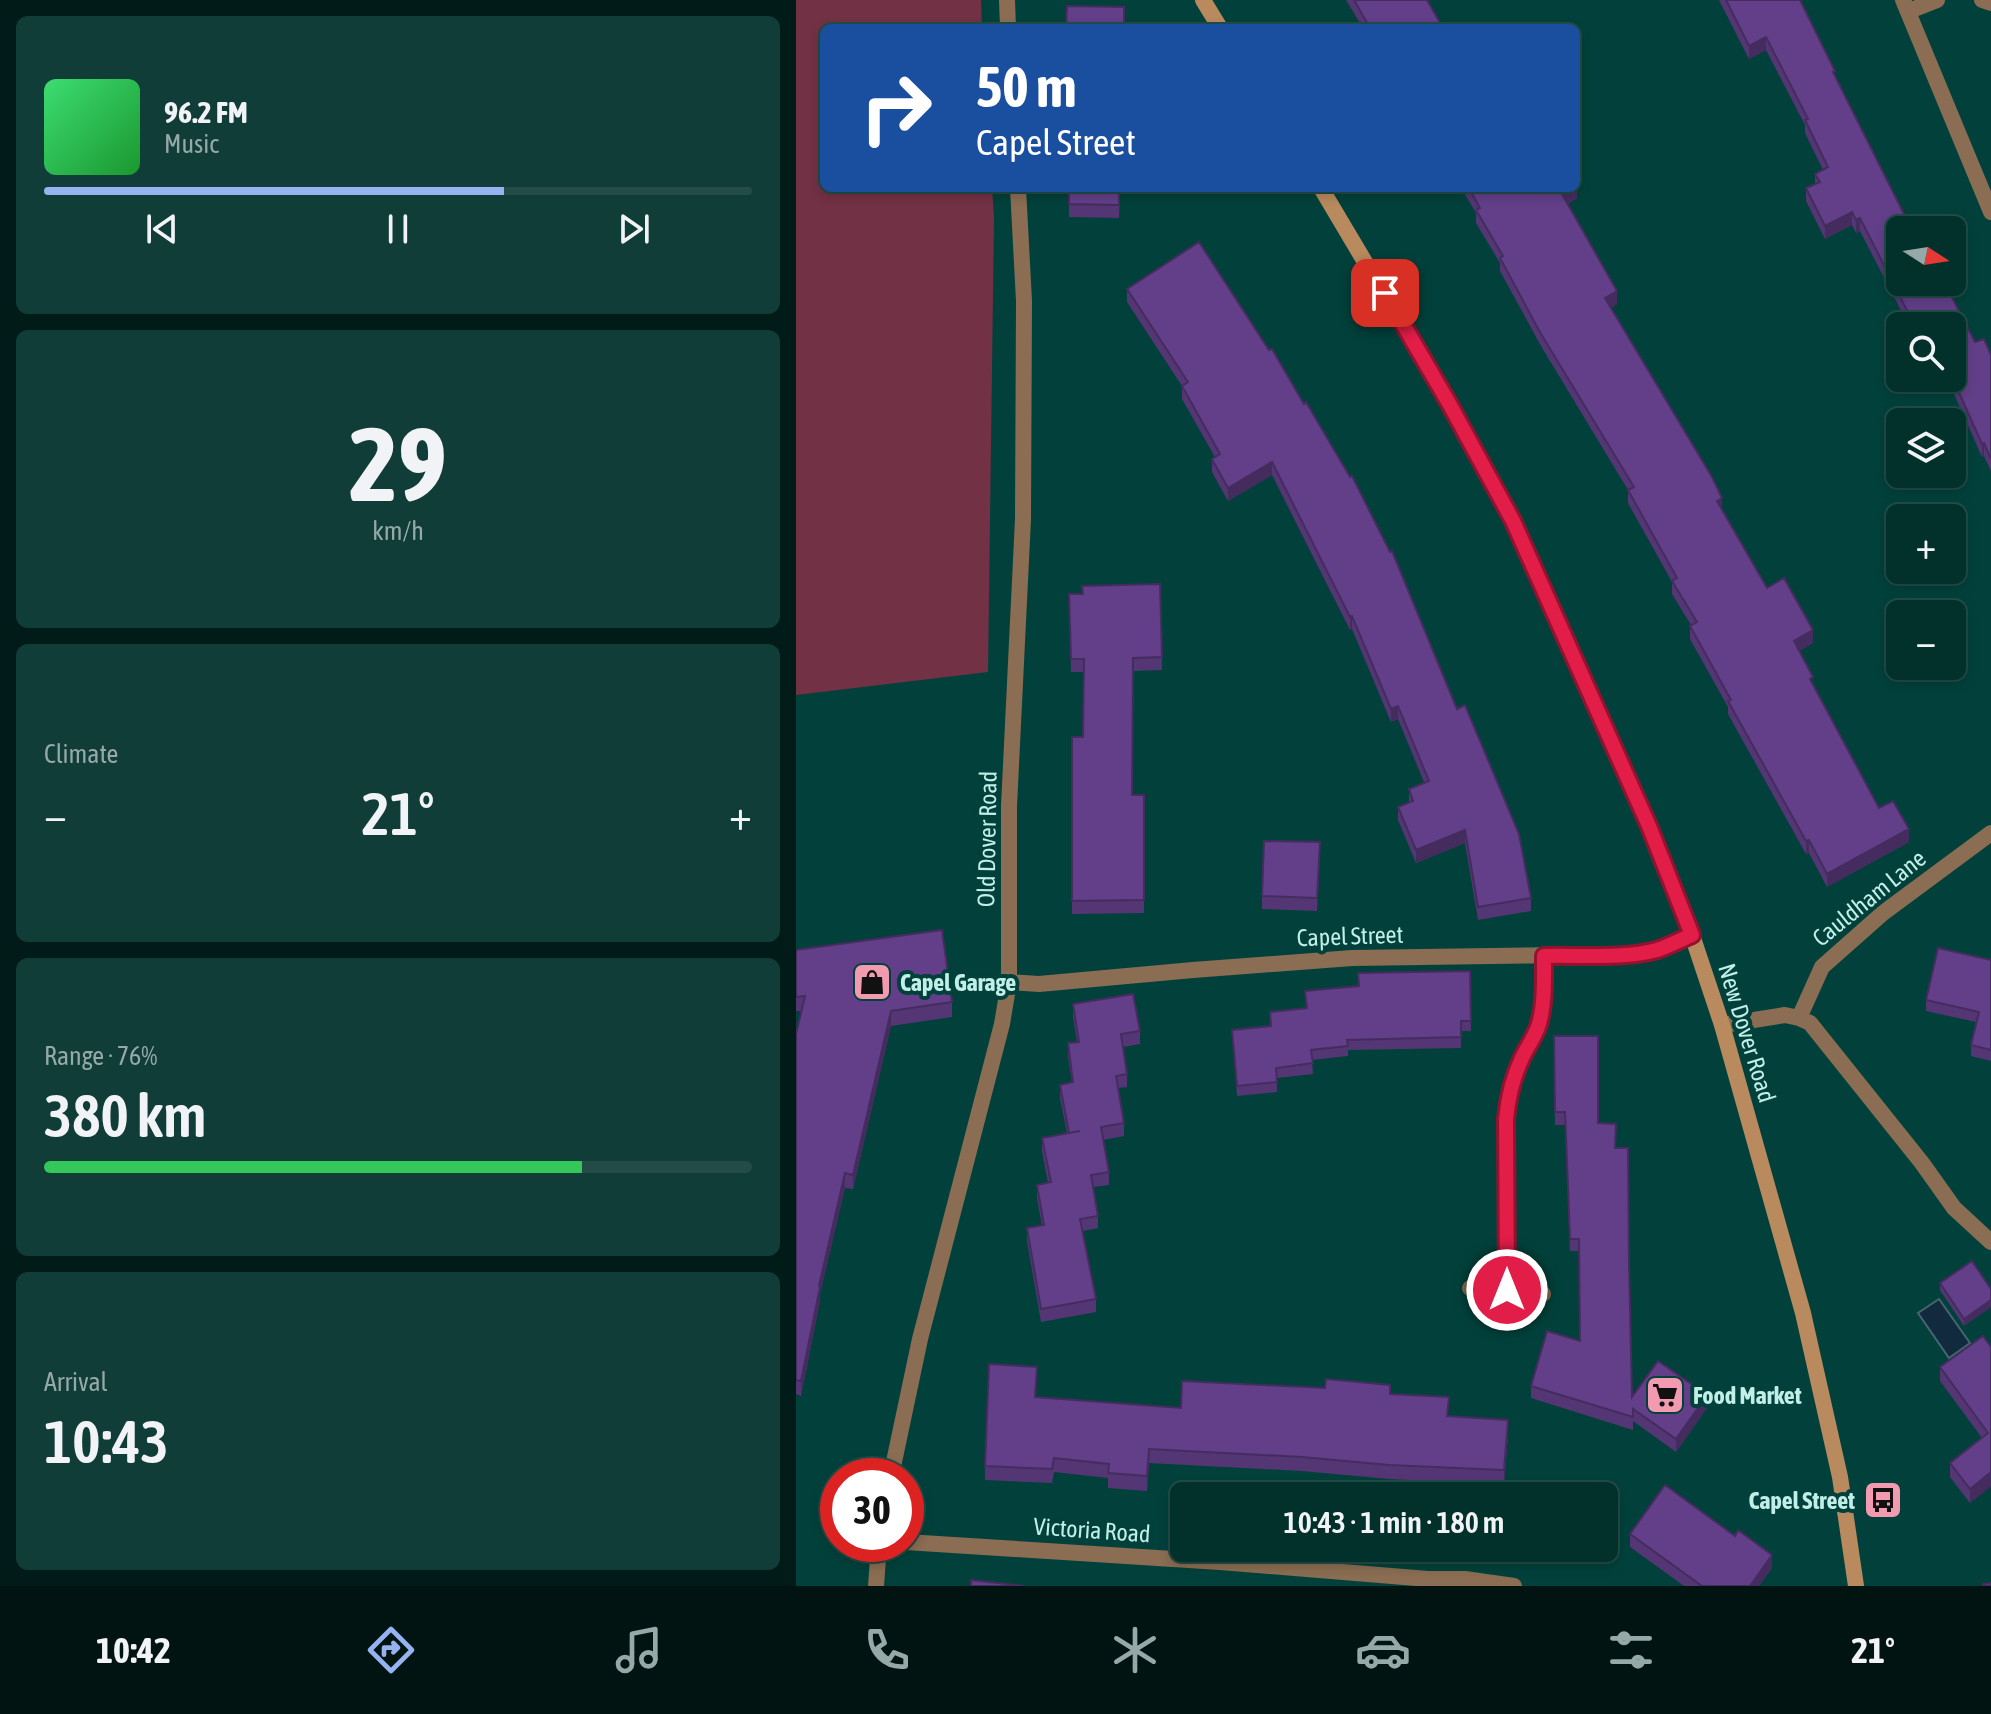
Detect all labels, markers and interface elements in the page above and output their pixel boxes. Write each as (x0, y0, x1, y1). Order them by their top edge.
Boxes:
text: 50 m (976, 55, 1077, 119)
icon: right (844, 56, 948, 160)
text: 96.2 FM (164, 95, 248, 129)
text: Capel Street (976, 121, 1136, 163)
text: Music (164, 129, 219, 159)
icon: previous (140, 207, 184, 251)
icon: pause (376, 207, 420, 251)
icon: next (612, 207, 656, 251)
north arrow (1886, 216, 1966, 296)
map controls (1886, 216, 1966, 680)
pin (1351, 259, 1419, 327)
icon: arrive (1363, 271, 1407, 315)
button: search (1886, 312, 1966, 392)
text: 29 (349, 404, 447, 523)
button: layers (1886, 408, 1966, 488)
button: + (1886, 504, 1966, 584)
text: km/h (372, 516, 424, 546)
button: − (1886, 600, 1966, 680)
text: Climate (44, 739, 118, 769)
street label: Old Dover Road (972, 771, 1002, 907)
text: 21° (362, 779, 434, 848)
text: − (44, 789, 67, 839)
text: + (729, 789, 752, 839)
street label: Cauldham Lane (1807, 844, 1931, 952)
street label: Capel Street (1296, 921, 1404, 951)
street label: New Dover Road (1713, 960, 1781, 1106)
shop icon: Capel Garage (851, 961, 893, 1003)
place label: Capel Garage (900, 969, 1016, 996)
text: Range · 76% (44, 1041, 157, 1071)
text: 380 km (44, 1081, 206, 1150)
position arrow (1465, 1248, 1549, 1332)
text: Arrival (44, 1367, 108, 1397)
supermarket icon: Food Market (1644, 1374, 1686, 1416)
place label: Food Market (1693, 1382, 1802, 1409)
text: 10:43 (44, 1407, 169, 1476)
speed limit sign: 30 (820, 1458, 924, 1562)
bus stop icon: Capel Street (1862, 1479, 1904, 1521)
place label: Capel Street (1748, 1487, 1855, 1514)
text: 10:43 · 1 min · 180 m (1284, 1505, 1504, 1539)
street label: Victoria Road (1033, 1512, 1151, 1548)
icon: directions (363, 1622, 419, 1678)
icon: music (611, 1622, 667, 1678)
icon: phone (859, 1622, 915, 1678)
icon: climate (1107, 1622, 1163, 1678)
icon: car (1355, 1622, 1411, 1678)
icon: filters (1603, 1622, 1659, 1678)
text: 10:42 (96, 1629, 171, 1671)
text: 21° (1851, 1629, 1895, 1671)

